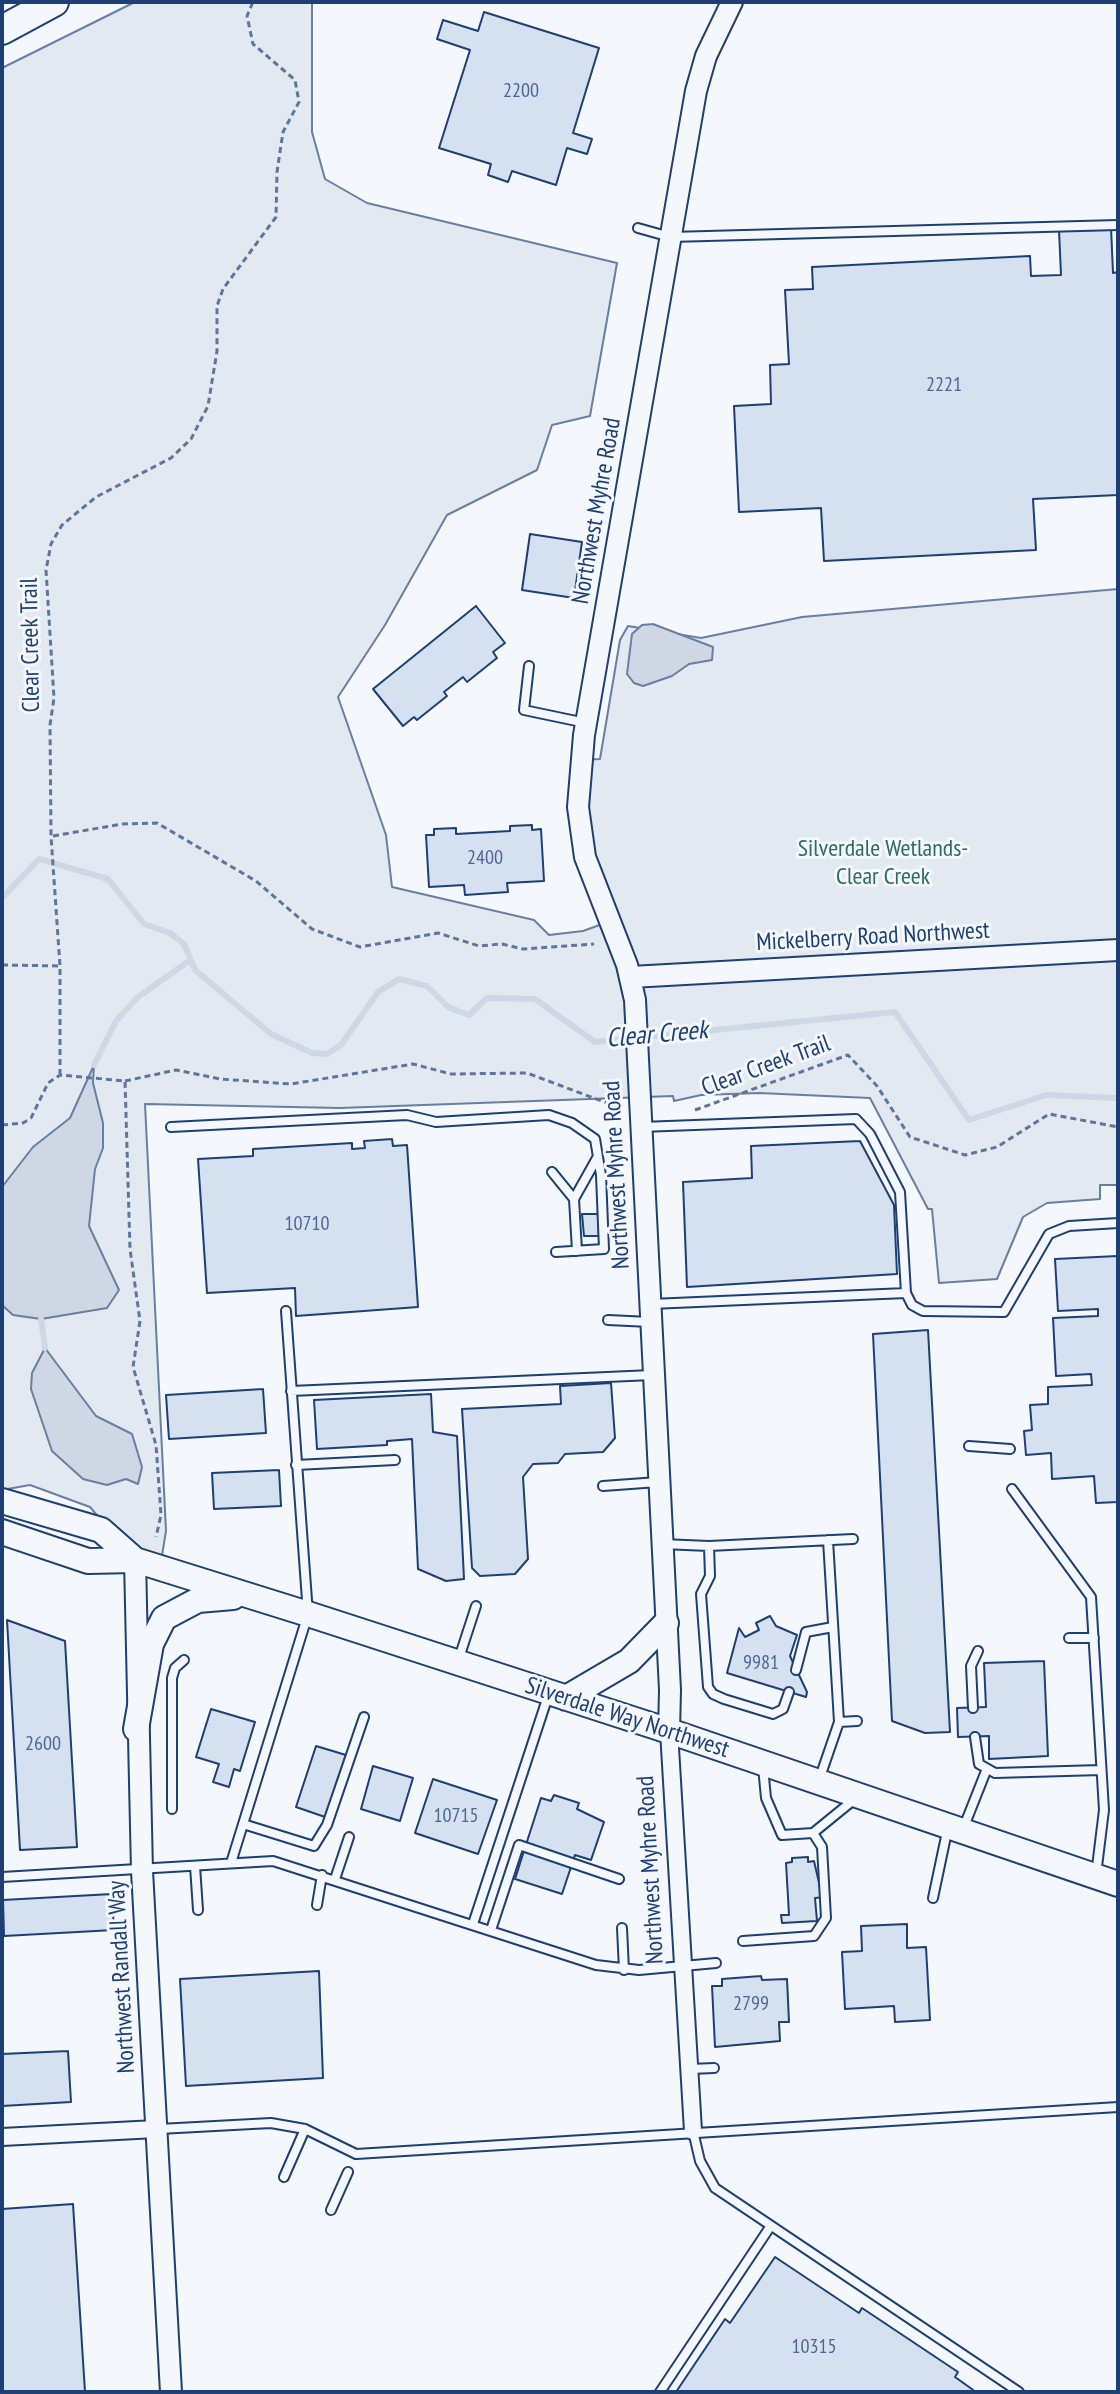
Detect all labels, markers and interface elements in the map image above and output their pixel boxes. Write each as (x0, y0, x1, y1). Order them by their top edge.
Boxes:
house number: 2200 (503, 79, 539, 103)
house number: 2221 (926, 373, 962, 397)
street label: Northwest Myhre Road (566, 416, 628, 606)
street label: Clear Creek Trail (15, 577, 47, 713)
park label: Silverdale Wetlands- Clear Creek (798, 835, 968, 891)
house number: 2400 (467, 846, 503, 870)
street label: Mickelberry Road Northwest (756, 917, 990, 957)
water label: Clear Creek (605, 1015, 709, 1055)
street label: Clear Creek Trail (698, 1029, 834, 1103)
street label: Northwest Myhre Road (598, 1080, 636, 1270)
house number: 10710 (285, 1212, 329, 1236)
house number: 9981 (743, 1651, 779, 1675)
street label: Silverdale Way Northwest (521, 1671, 733, 1765)
house number: 2600 (25, 1732, 61, 1756)
street label: Northwest Myhre Road (632, 1775, 670, 1965)
house number: 10715 (434, 1804, 478, 1828)
street label: Northwest Randall Way (103, 1880, 141, 2074)
house number: 2799 (733, 1992, 769, 2016)
house number: 10315 (792, 2335, 836, 2359)

